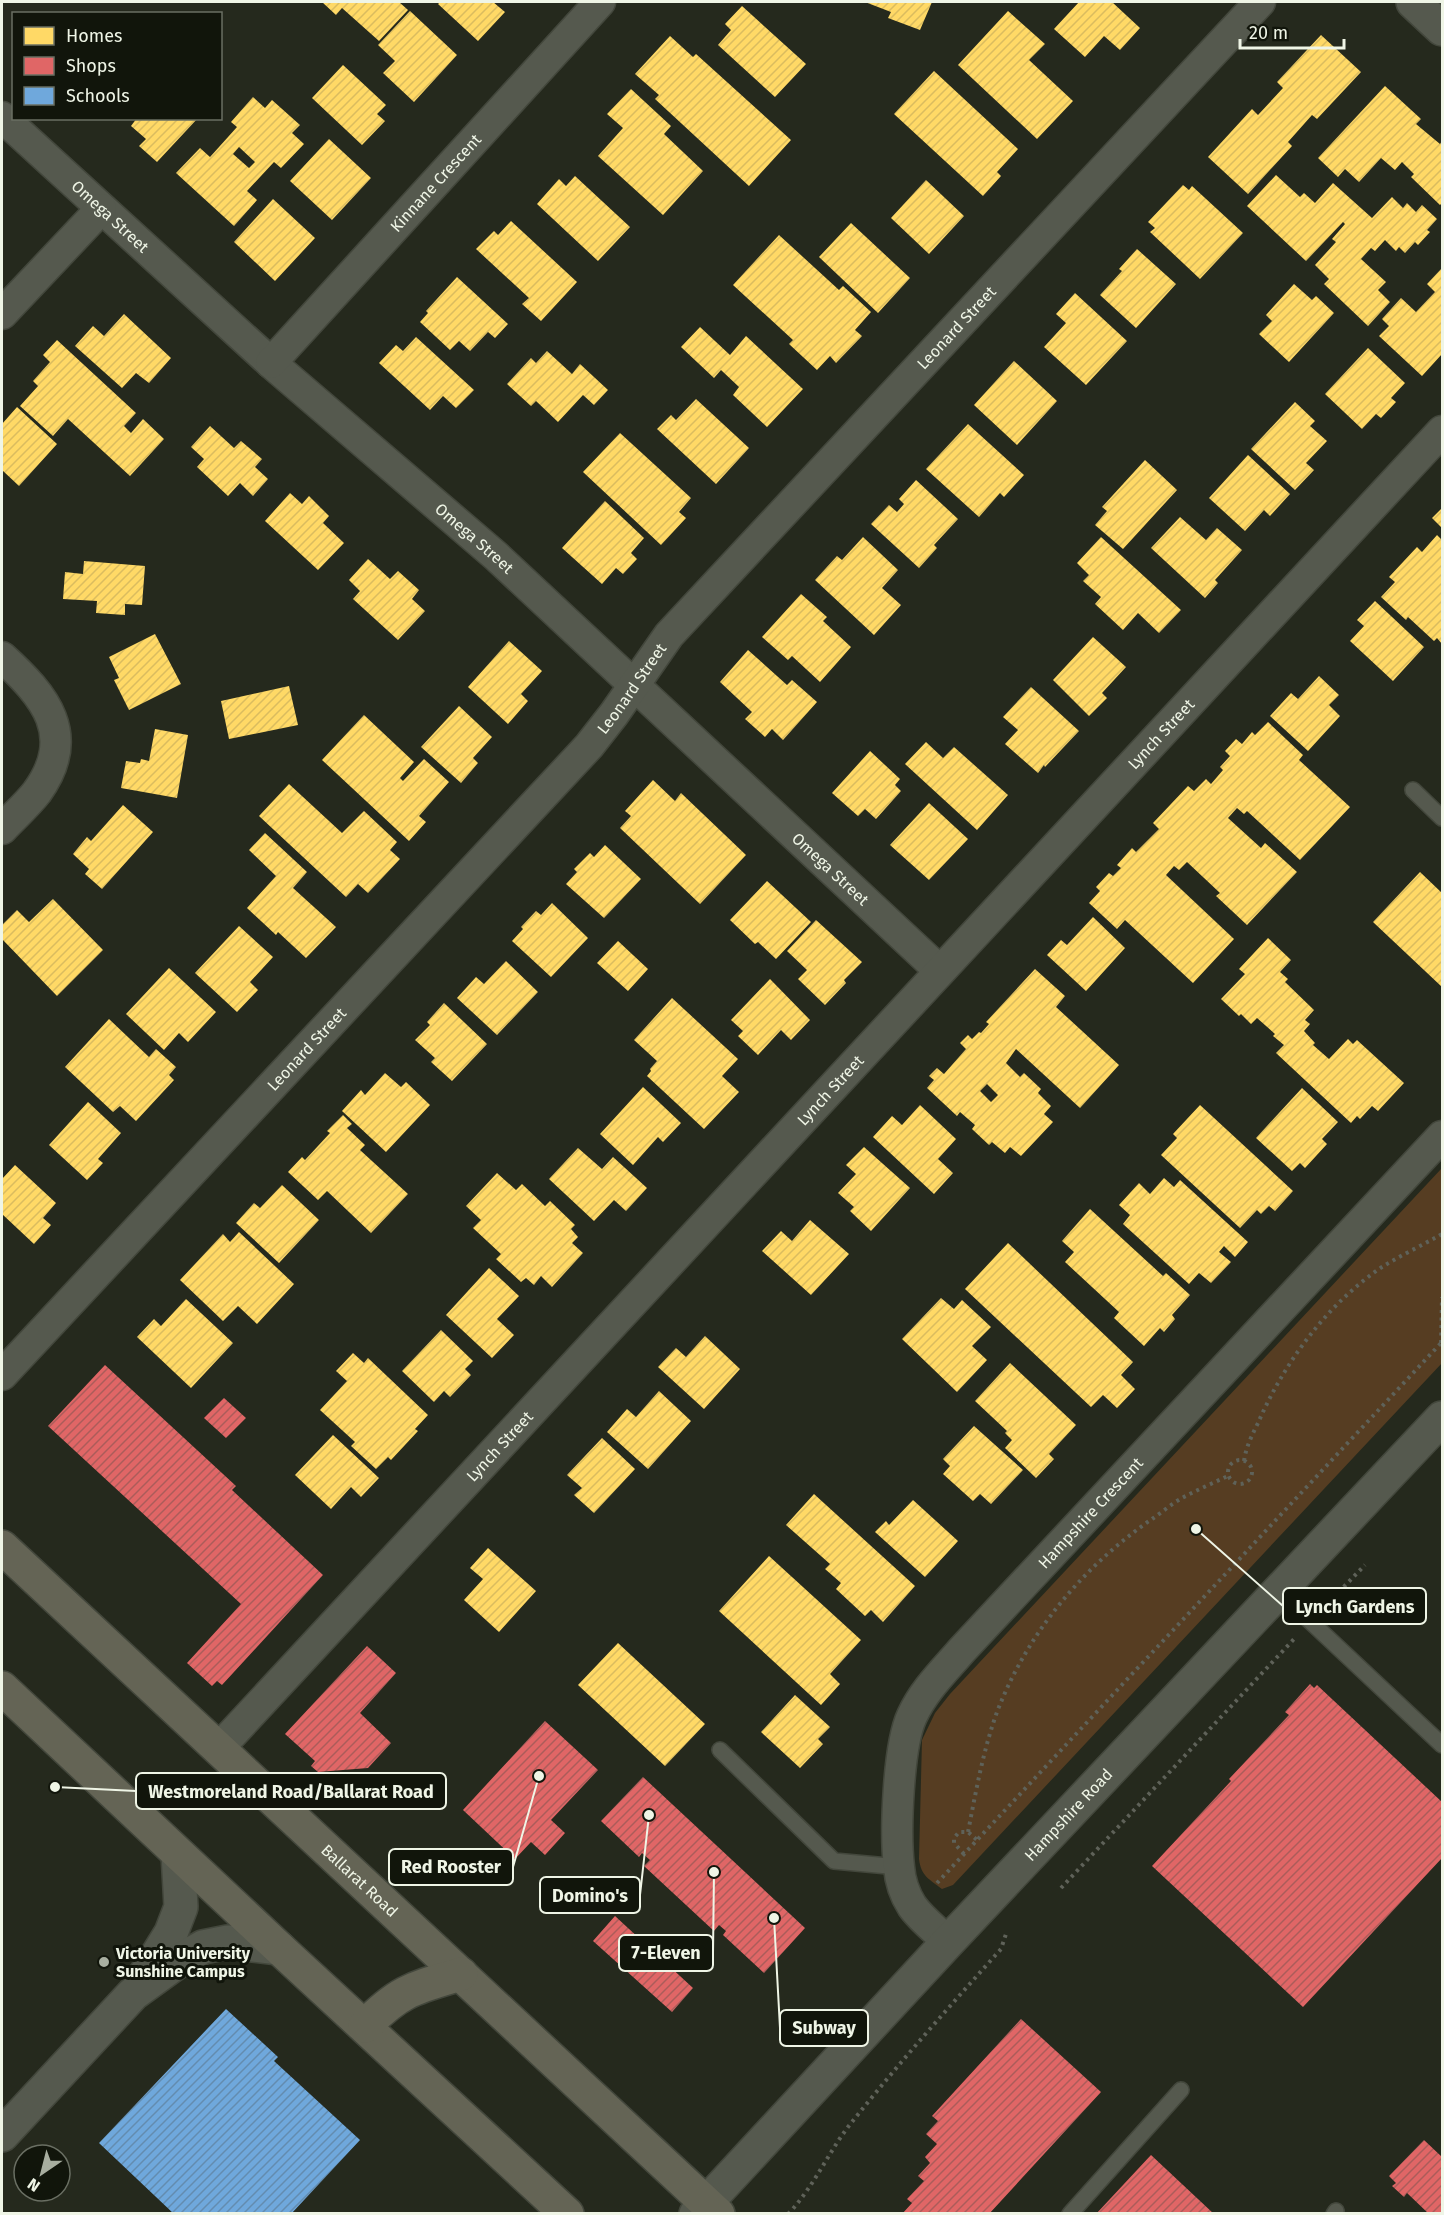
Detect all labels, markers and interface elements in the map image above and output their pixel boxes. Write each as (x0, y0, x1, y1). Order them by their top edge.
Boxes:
legend (12, 12, 222, 120)
scale bar (1240, 12, 1344, 50)
text: 20 m (1249, 22, 1288, 44)
text: Homes (66, 25, 122, 47)
text: Shops (66, 55, 116, 77)
text: Schools (66, 85, 130, 107)
street label: Kinnane Crescent (386, 130, 485, 236)
street label: Omega Street (68, 176, 153, 256)
street label: Leonard Street (913, 282, 1000, 373)
street label: Omega Street (431, 499, 518, 577)
street label: Leonard Street (593, 639, 670, 737)
street label: Lynch Street (1124, 695, 1198, 773)
street label: Omega Street (788, 828, 873, 909)
street label: Leonard Street (263, 1003, 350, 1094)
street label: Lynch Street (793, 1051, 867, 1129)
street label: Lynch Street (462, 1407, 537, 1485)
street label: Hampshire Crescent (1034, 1453, 1147, 1572)
callout: Lynch Gardens (1283, 1588, 1426, 1624)
text: Lynch Gardens (1296, 1596, 1415, 1618)
street label: Hampshire Road (1020, 1764, 1116, 1865)
callout: Westmoreland Road/Ballarat Road (136, 1773, 446, 1809)
text: Westmoreland Road/Ballarat Road (148, 1781, 434, 1803)
street label: Ballarat Road (318, 1840, 402, 1921)
callout: Red Rooster (389, 1849, 513, 1885)
text: Red Rooster (401, 1856, 502, 1878)
callout: Domino's (540, 1877, 640, 1913)
text: Domino's (552, 1885, 628, 1907)
callout: 7-Eleven (619, 1935, 713, 1971)
text: 7-Eleven (631, 1942, 701, 1964)
place label: Victoria University Sunshine Campus (115, 1944, 251, 1981)
marker: Victoria University Sunshine Campus (97, 1955, 111, 1969)
callout: Subway (780, 2010, 868, 2046)
text: Subway (792, 2017, 856, 2039)
north arrow (12, 2143, 72, 2203)
text: N (24, 2174, 43, 2196)

